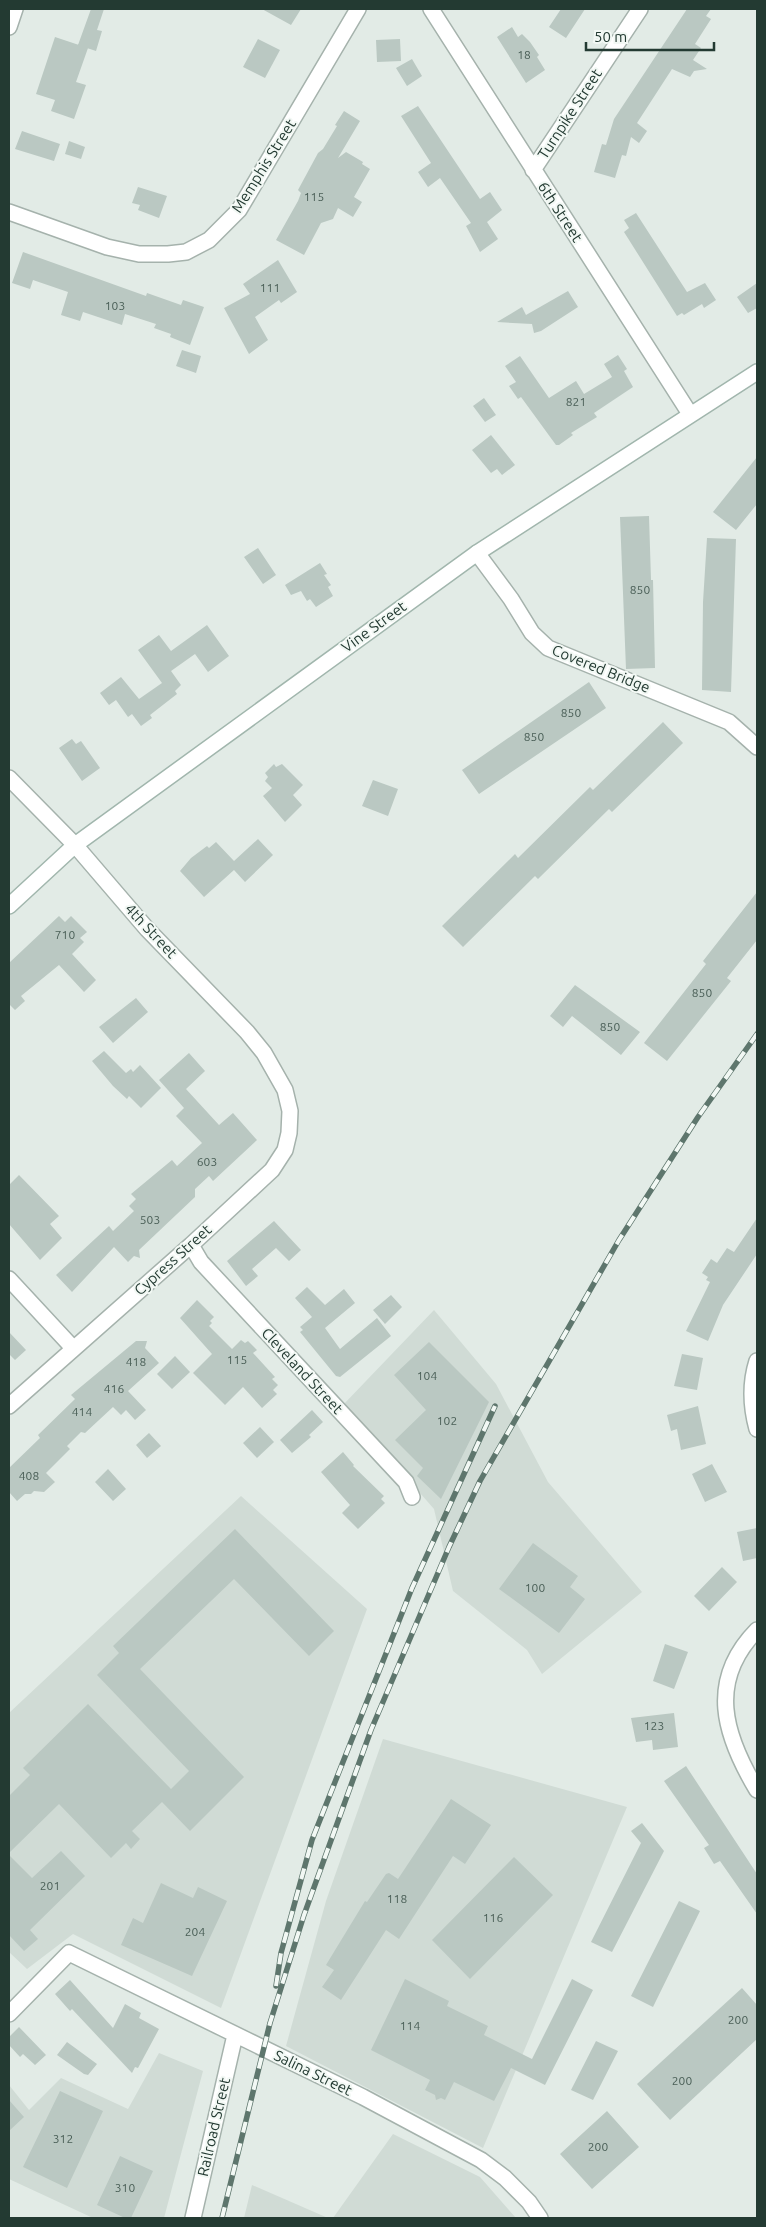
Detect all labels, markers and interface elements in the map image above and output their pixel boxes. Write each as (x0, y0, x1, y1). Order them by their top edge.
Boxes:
scale bar (586, 20, 714, 52)
text: 50 m (594, 28, 627, 45)
house number: 18 (517, 48, 531, 61)
street label: Turnpike Street (534, 65, 605, 162)
street label: Memphis Street (228, 116, 299, 216)
street label: 6th Street (535, 178, 586, 245)
house number: 115 (304, 190, 324, 203)
house number: 111 (260, 281, 280, 294)
house number: 103 (105, 299, 125, 312)
house number: 821 (566, 395, 586, 408)
house number: 850 (630, 583, 650, 596)
street label: Vine Street (338, 597, 409, 656)
street label: Covered Bridge (550, 641, 653, 696)
house number: 850 (561, 706, 581, 719)
house number: 850 (524, 730, 544, 743)
street label: 4th Street (122, 900, 181, 961)
house number: 710 (55, 928, 75, 941)
house number: 850 (692, 986, 712, 999)
house number: 850 (600, 1020, 620, 1033)
house number: 603 (197, 1155, 217, 1168)
house number: 503 (140, 1213, 160, 1226)
street label: Cypress Street (131, 1221, 215, 1299)
street label: Cleveland Street (258, 1324, 347, 1417)
house number: 115 (227, 1353, 247, 1366)
house number: 418 (126, 1355, 146, 1368)
house number: 104 (417, 1369, 437, 1382)
house number: 416 (104, 1382, 124, 1395)
house number: 414 (72, 1405, 92, 1418)
house number: 102 (437, 1414, 457, 1427)
house number: 408 (19, 1469, 39, 1482)
house number: 100 (525, 1581, 545, 1594)
house number: 123 (644, 1719, 664, 1732)
house number: 201 (40, 1879, 60, 1892)
house number: 118 (387, 1892, 407, 1905)
house number: 116 (483, 1911, 503, 1924)
house number: 204 (185, 1925, 205, 1938)
house number: 200 (728, 2013, 748, 2026)
house number: 114 (400, 2019, 420, 2032)
street label: Salina Street (271, 2046, 355, 2099)
house number: 200 (672, 2074, 692, 2087)
street label: Railroad Street (194, 2076, 233, 2178)
house number: 312 (53, 2132, 73, 2145)
house number: 200 (588, 2140, 608, 2153)
house number: 310 (115, 2181, 135, 2194)

